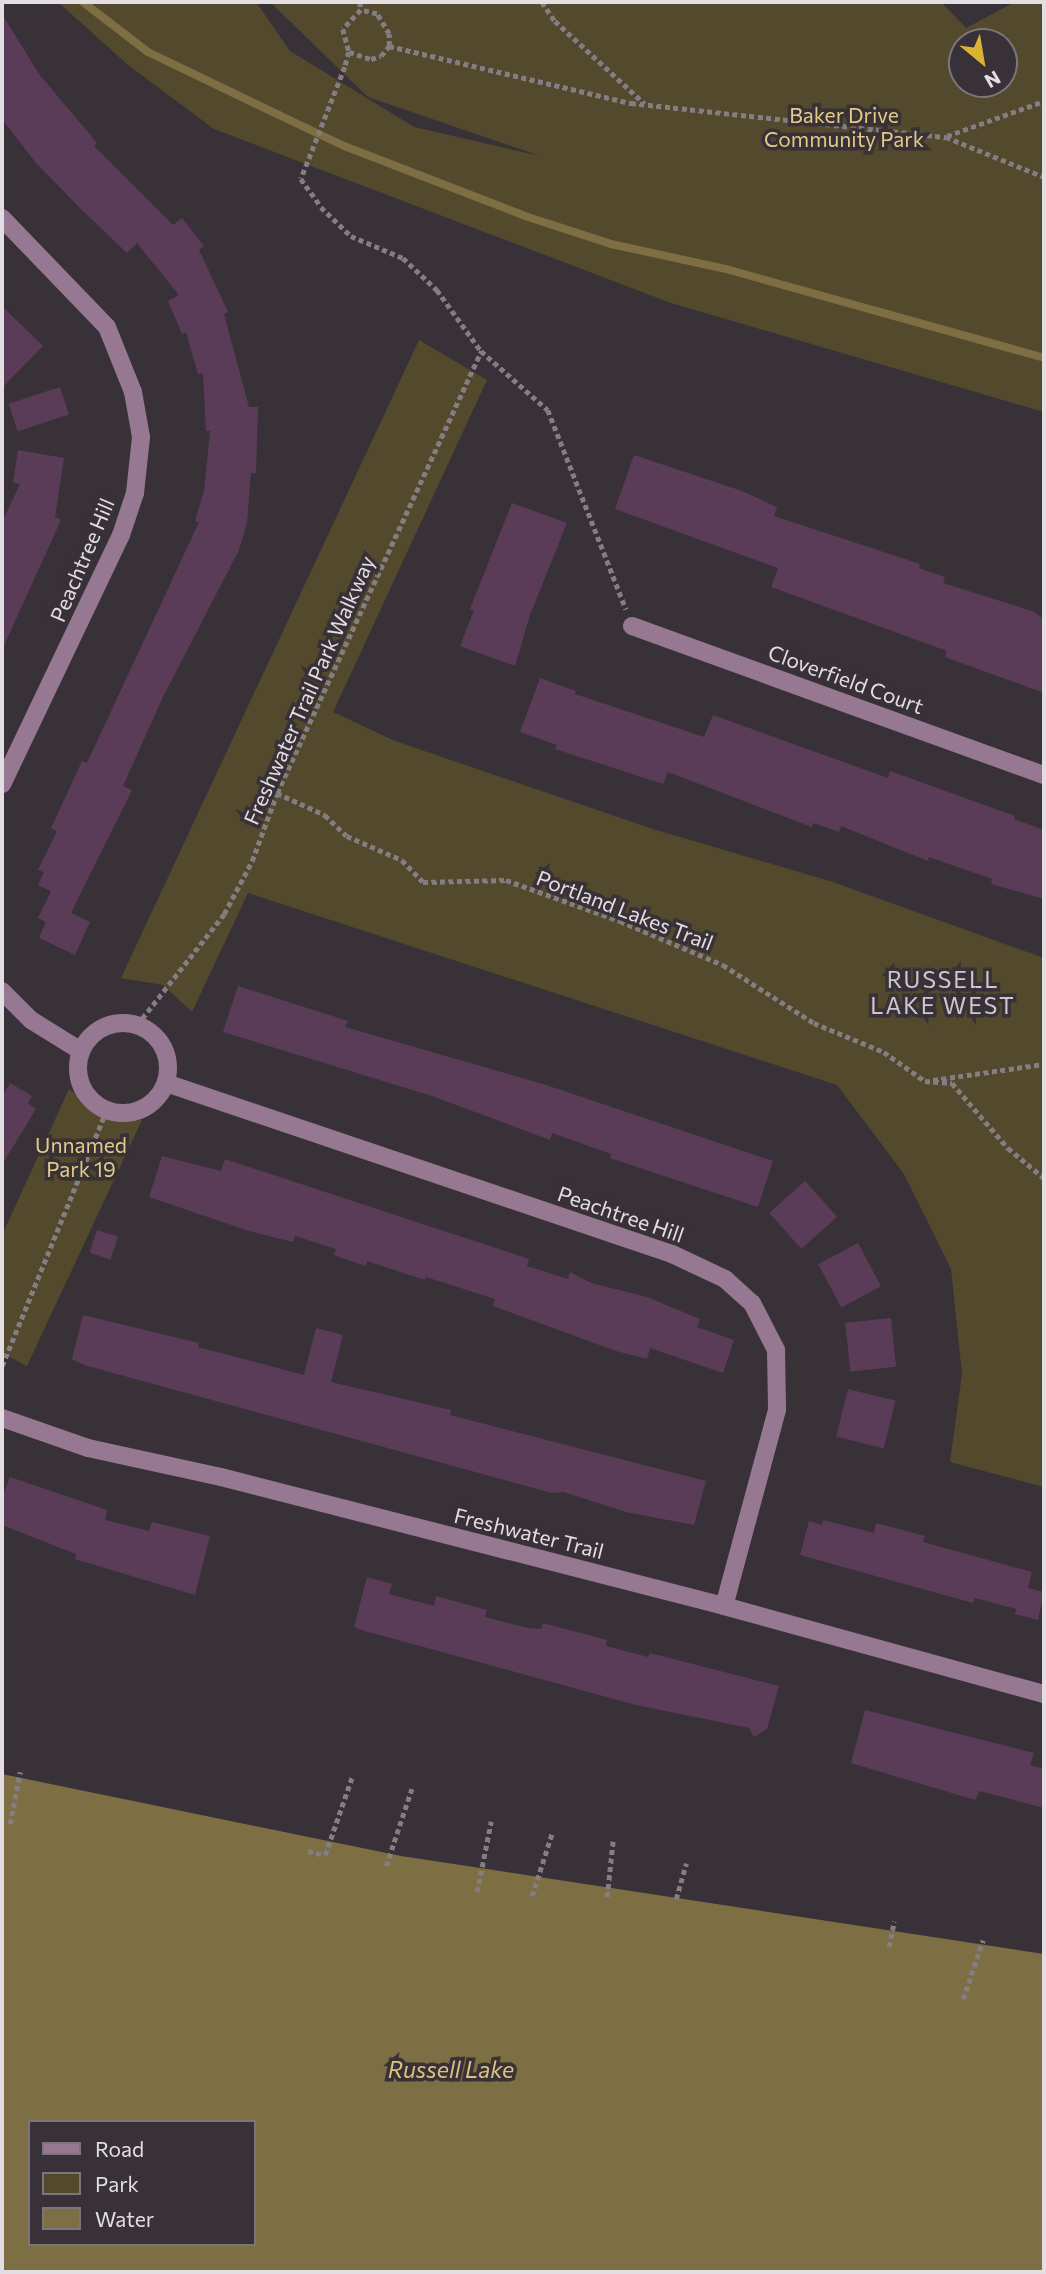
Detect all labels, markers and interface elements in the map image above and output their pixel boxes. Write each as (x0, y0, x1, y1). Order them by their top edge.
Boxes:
north arrow (948, 28, 1018, 98)
text: N (981, 66, 1005, 93)
park label: Baker Drive Community Park (764, 102, 924, 152)
street label: Peachtree Hill (45, 494, 119, 626)
street label: Freshwater Trail Park Walkway (238, 552, 380, 828)
street label: Cloverfield Court (765, 639, 927, 719)
street label: Portland Lakes Trail (533, 865, 717, 955)
district label: RUSSELL LAKE WEST (871, 965, 1015, 1019)
park label: Unnamed Park 19 (35, 1132, 127, 1182)
street label: Peachtree Hill (555, 1181, 687, 1247)
street label: Freshwater Trail (452, 1502, 606, 1564)
water label: Russell Lake (388, 2055, 514, 2083)
legend (28, 2120, 256, 2246)
text: Road (95, 2136, 144, 2161)
text: Park (95, 2171, 139, 2196)
text: Water (95, 2206, 154, 2231)

